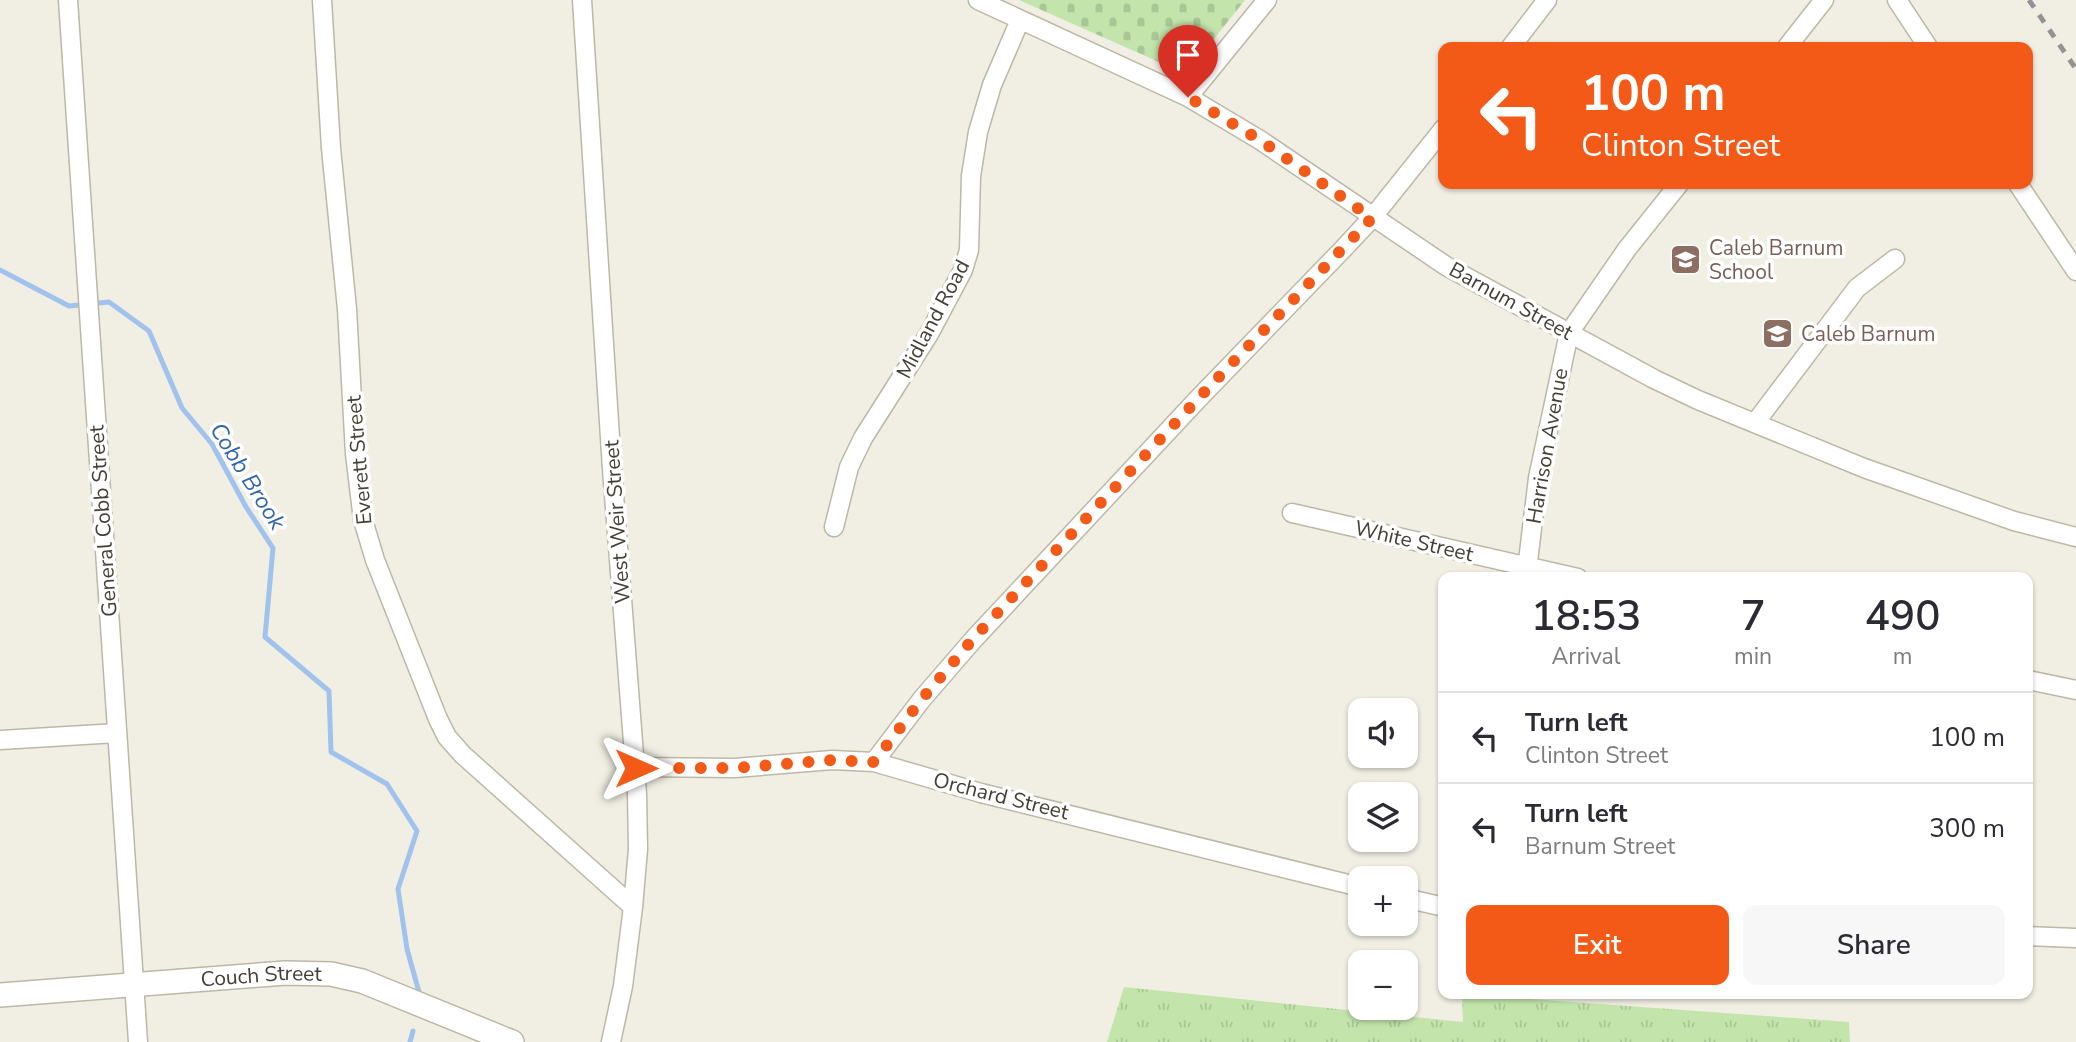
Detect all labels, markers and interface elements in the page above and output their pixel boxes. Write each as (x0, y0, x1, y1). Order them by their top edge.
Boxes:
pin (1158, 25, 1218, 97)
icon: arrive (1169, 36, 1207, 74)
text: 100 m (1581, 60, 1725, 127)
icon: left (1466, 70, 1557, 161)
text: Clinton Street (1581, 124, 1780, 167)
place label: Caleb Barnum School (1709, 234, 1843, 286)
school or university icon: Caleb Barnum School (1669, 243, 1703, 277)
street label: Midland Road (890, 255, 976, 383)
street label: Barnum Street (1444, 255, 1578, 347)
school or university icon: Caleb Barnum (1761, 317, 1795, 351)
place label: Caleb Barnum (1801, 320, 1935, 348)
street label: Harrison Avenue (1520, 366, 1574, 526)
street label: Everett Street (339, 394, 379, 526)
water label: Cobb Brook (202, 417, 293, 536)
street label: General Cobb Street (82, 424, 124, 618)
street label: West Weir Street (597, 439, 637, 605)
street label: White Street (1352, 514, 1477, 568)
text: 18:53 (1531, 588, 1641, 645)
text: 7 (1740, 588, 1766, 645)
text: 490 (1865, 588, 1940, 645)
text: Arrival (1551, 641, 1621, 672)
text: min (1734, 641, 1772, 672)
text: m (1893, 641, 1912, 672)
map controls (1348, 698, 1418, 1020)
button: sound (1348, 698, 1418, 768)
text: Turn left (1525, 705, 1628, 740)
icon: left (1466, 719, 1504, 757)
text: 100 m (1929, 720, 2005, 755)
position arrow (599, 731, 673, 805)
text: Clinton Street (1525, 740, 1668, 771)
street label: Orchard Street (930, 766, 1072, 827)
button: layers (1348, 782, 1418, 852)
text: Turn left (1525, 796, 1628, 831)
icon: left (1466, 810, 1504, 848)
text: 300 m (1929, 811, 2005, 846)
text: Barnum Street (1525, 831, 1675, 862)
button: + (1348, 866, 1418, 936)
button: Exit (1466, 905, 1729, 985)
button: Share (1743, 905, 2005, 985)
button: − (1348, 950, 1418, 1020)
street label: Couch Street (200, 959, 323, 993)

